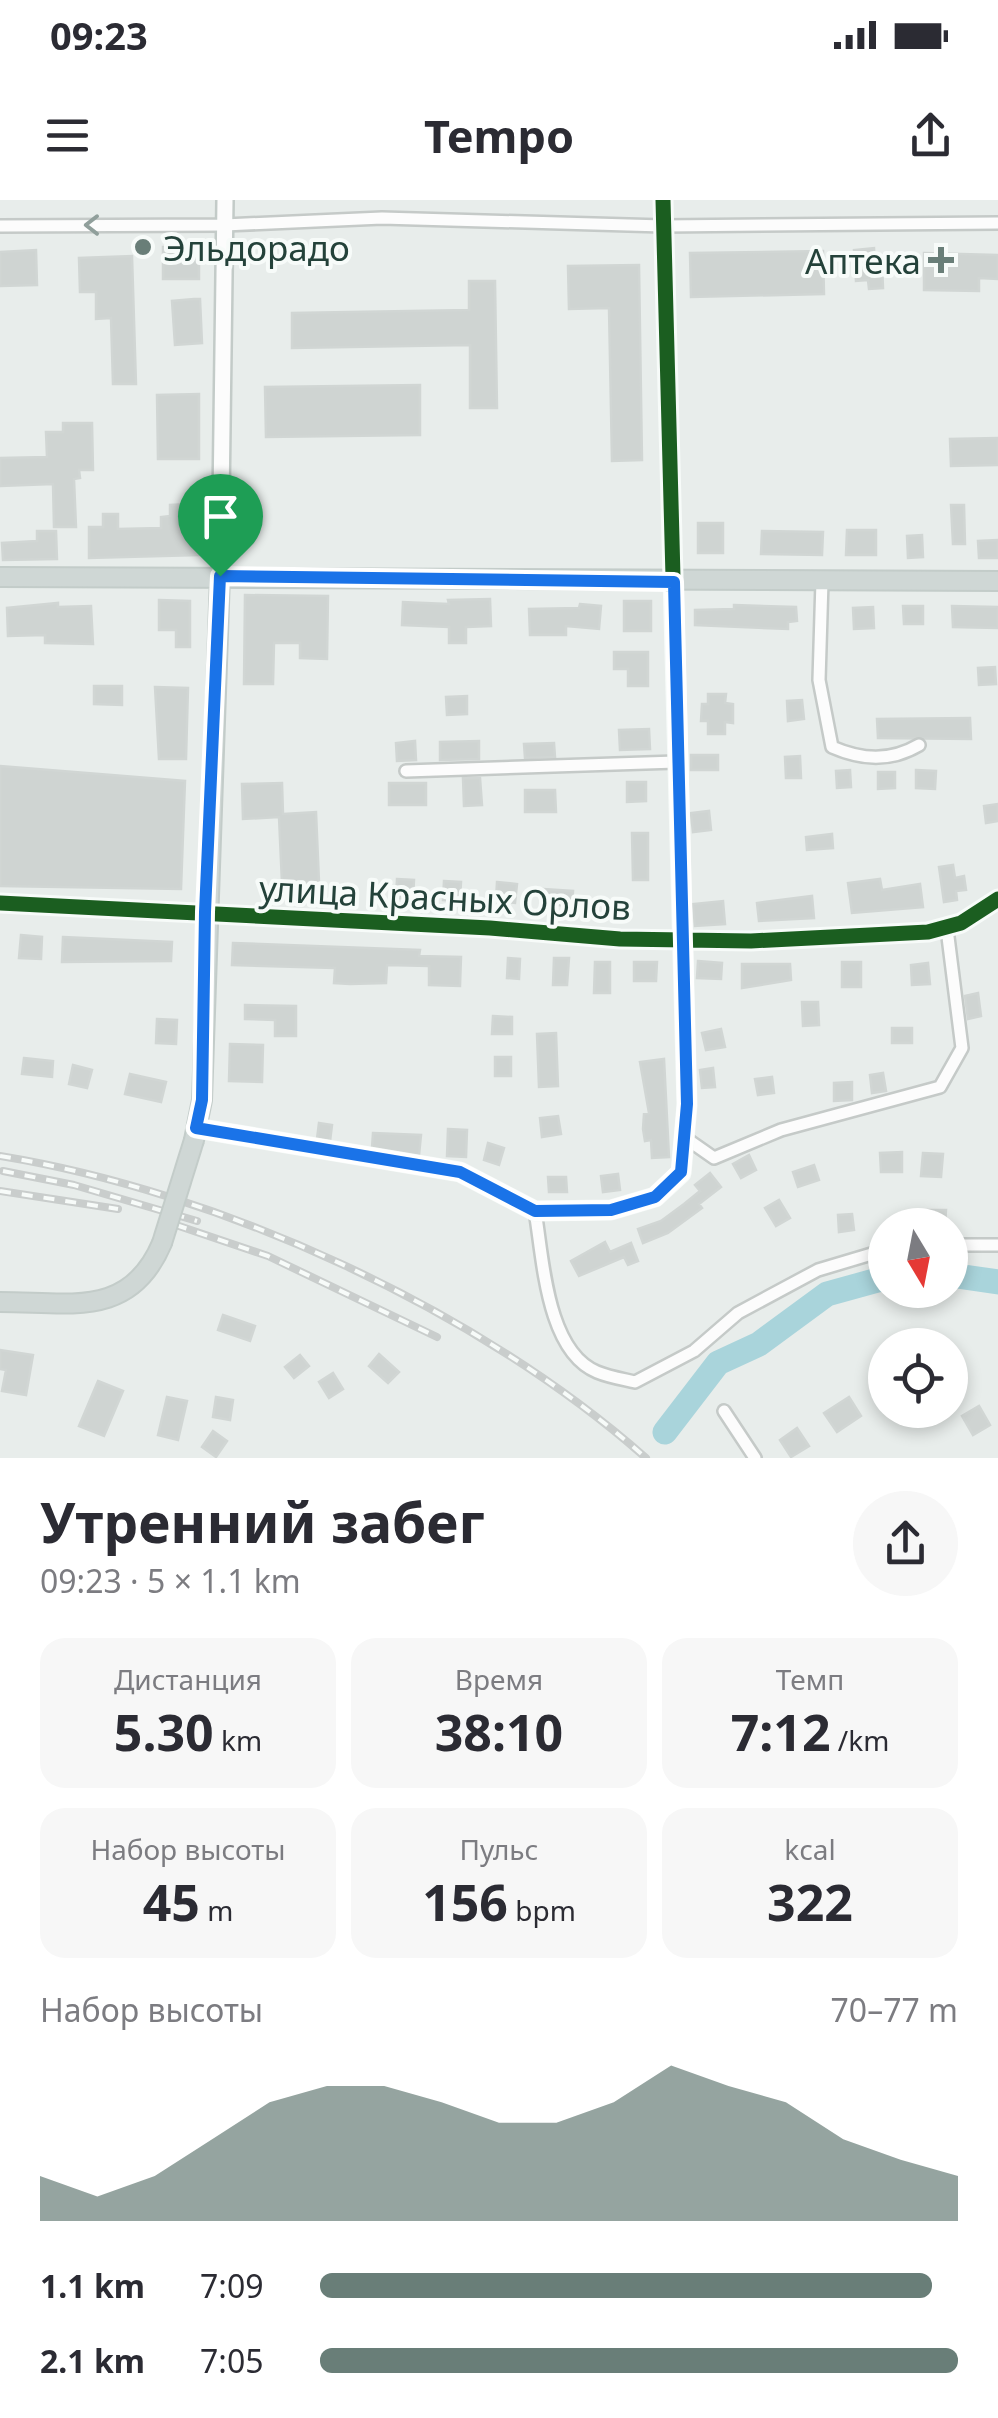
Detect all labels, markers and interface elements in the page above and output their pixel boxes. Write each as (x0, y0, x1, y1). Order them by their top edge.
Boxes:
text: 09:23 (50, 9, 148, 61)
text: Tempo (424, 105, 574, 166)
icon: menu (40, 108, 95, 163)
icon: share (903, 108, 958, 163)
one-way arrow (84, 214, 100, 236)
place label: Эльдорадо (163, 224, 350, 271)
marker: Эльдорадо (132, 236, 154, 258)
place label: Аптека (805, 237, 921, 284)
marker: Аптека (930, 249, 952, 271)
pin (178, 474, 263, 577)
icon: arrive (193, 489, 248, 544)
street label: улица Красных Орлов (258, 864, 632, 930)
north arrow (868, 1208, 968, 1308)
map controls (868, 1208, 968, 1428)
button: locate (868, 1328, 968, 1428)
text: Утренний забег (40, 1484, 485, 1559)
button: share (853, 1491, 958, 1596)
text: 09:23 · 5 × 1.1 km (40, 1559, 301, 1602)
text: Дистанция (114, 1660, 262, 1698)
text: Время (455, 1660, 543, 1698)
text: Темп (776, 1660, 844, 1698)
text: 5.30 (114, 1698, 214, 1766)
text: 38:10 (435, 1698, 563, 1766)
text: 7:12 (731, 1698, 831, 1766)
text: km (214, 1721, 262, 1759)
text: /km (831, 1721, 889, 1759)
text: Набор высоты (90, 1830, 286, 1868)
text: Пульс (460, 1830, 538, 1868)
text: kcal (784, 1830, 836, 1868)
text: 45 (143, 1868, 200, 1936)
text: 156 (422, 1868, 508, 1936)
text: 322 (767, 1868, 853, 1936)
text: m (200, 1891, 233, 1929)
text: bpm (508, 1891, 576, 1929)
text: Набор высоты (40, 1988, 263, 2031)
text: 70–77 m (831, 1988, 958, 2031)
text: 1.1 km (40, 2264, 145, 2307)
text: 7:09 (200, 2264, 264, 2307)
text: 2.1 km (40, 2339, 145, 2382)
text: 7:05 (200, 2339, 264, 2382)

